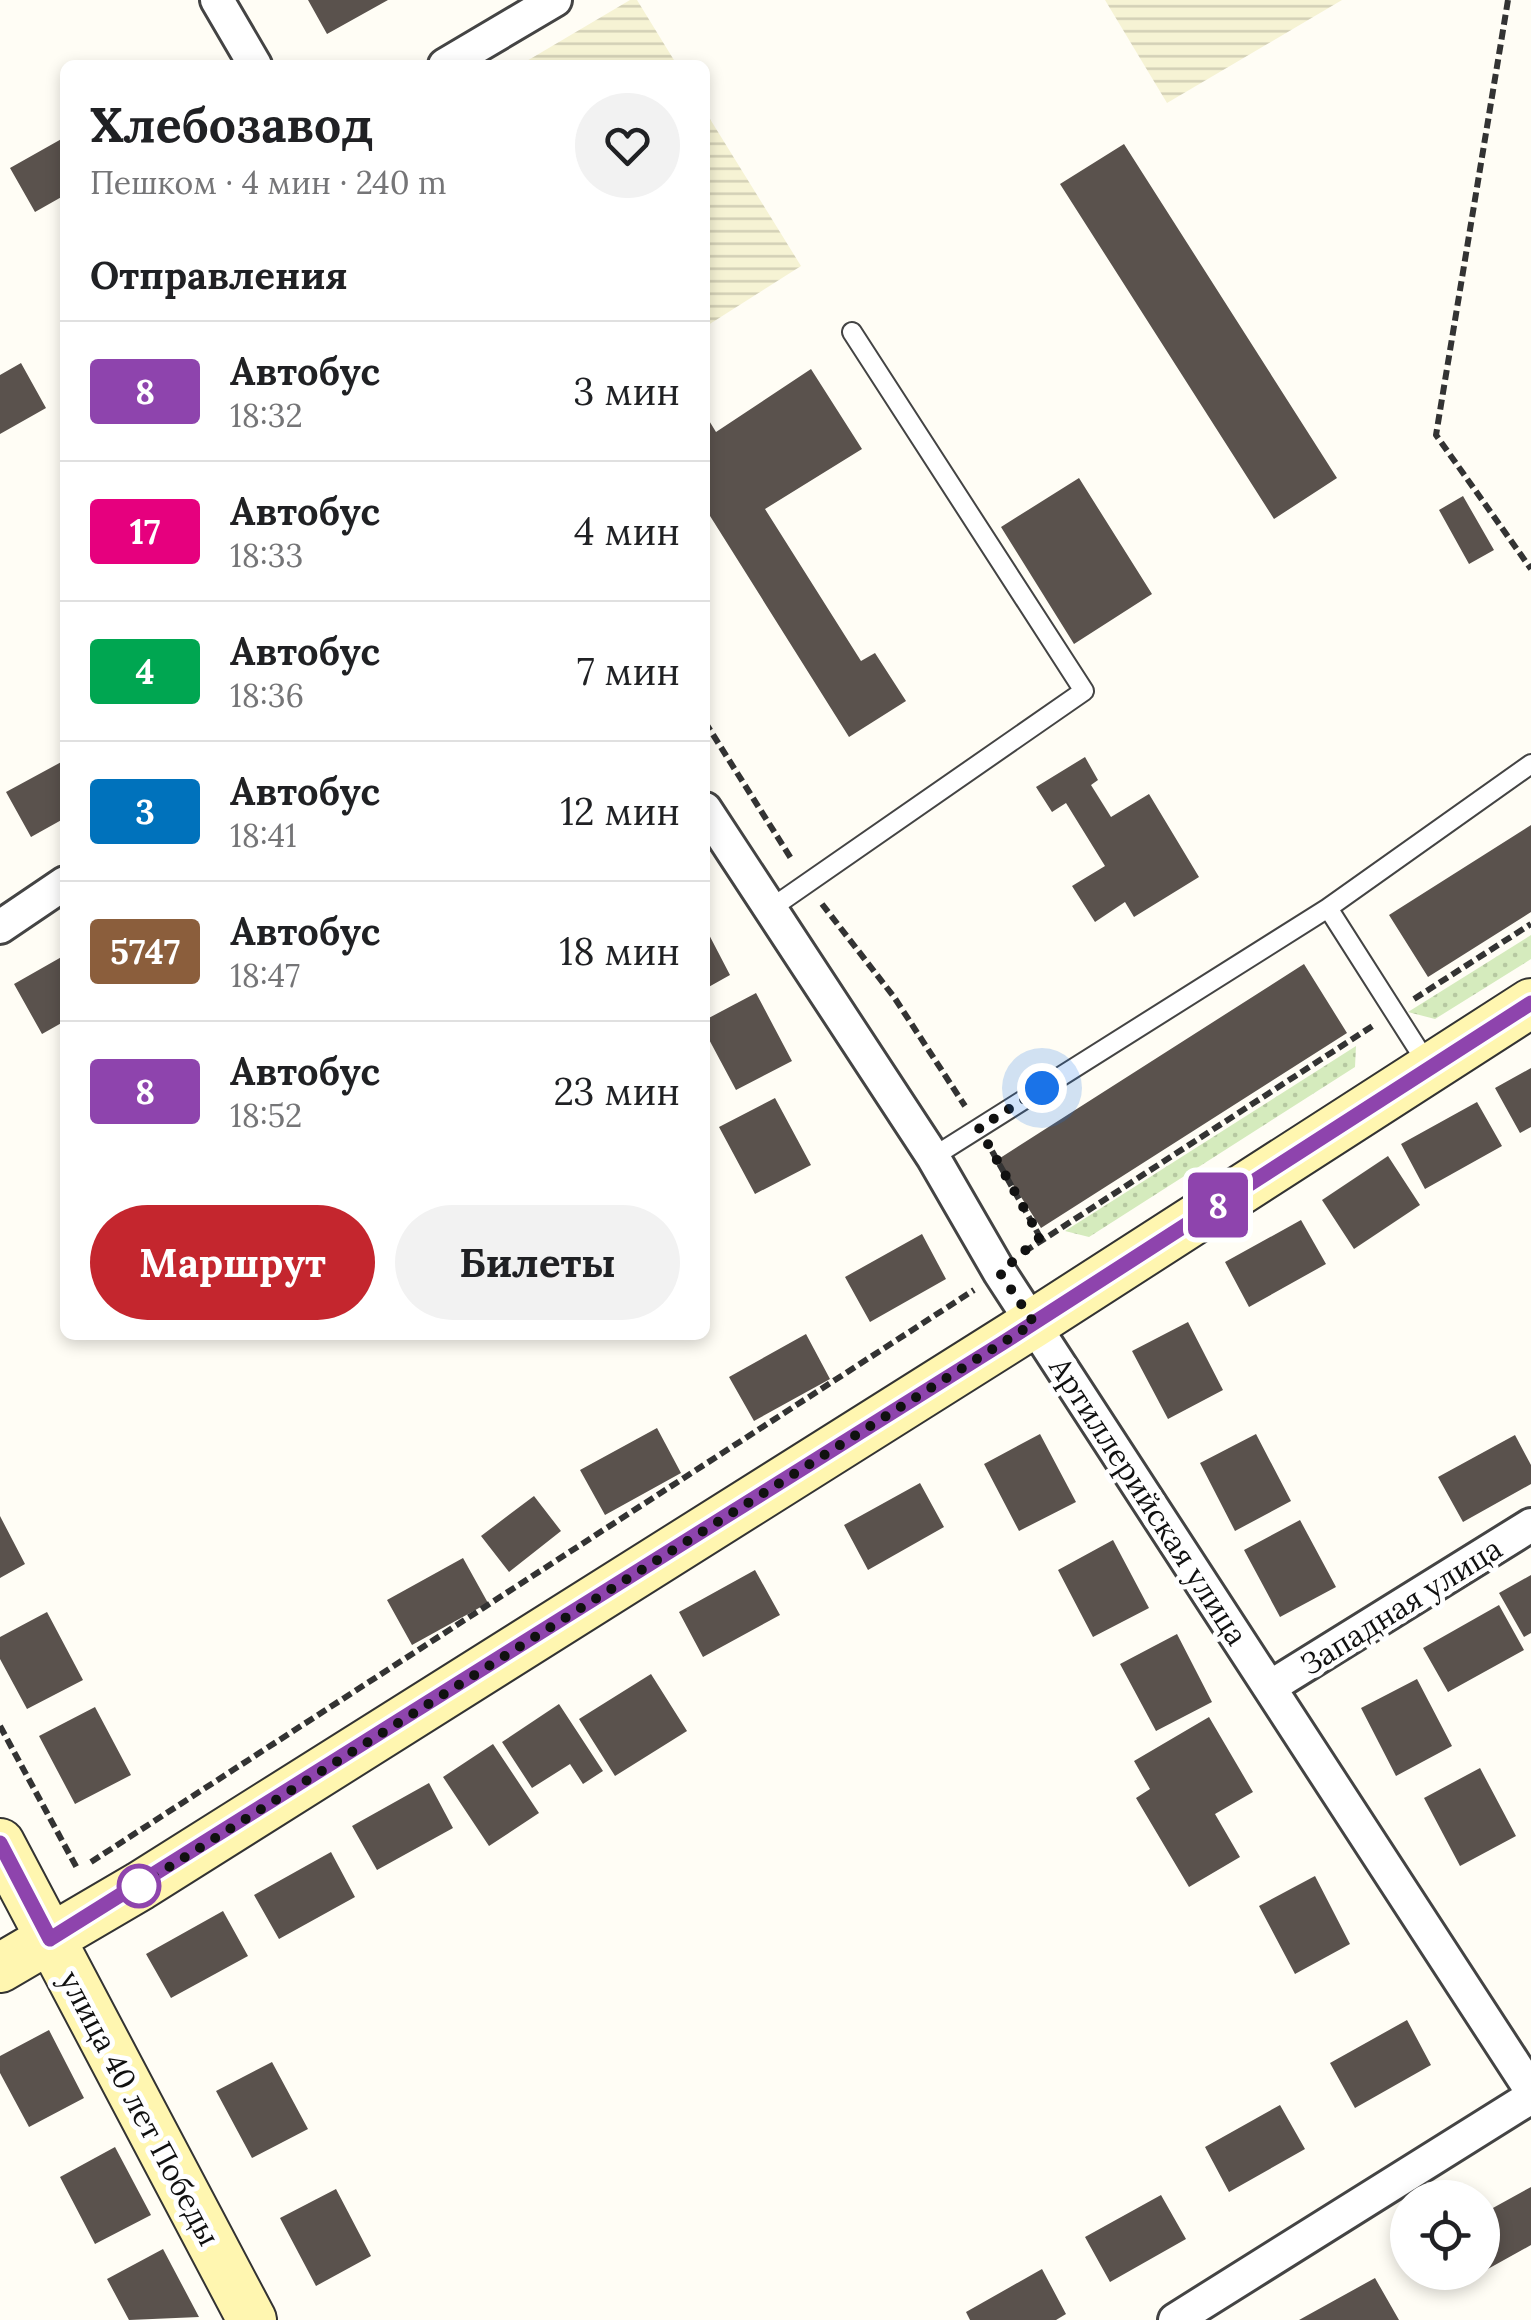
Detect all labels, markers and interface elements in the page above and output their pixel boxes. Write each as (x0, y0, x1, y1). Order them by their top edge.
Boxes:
button: heart (575, 93, 680, 198)
text: Хлебозавод (90, 94, 373, 155)
text: Пешком · 4 мин · 240 m (90, 162, 447, 203)
text: Отправления (90, 251, 348, 299)
text: Автобус (230, 347, 380, 395)
text: 3 мин (573, 367, 680, 415)
text: 8 (135, 369, 155, 414)
text: 18:32 (230, 395, 303, 436)
text: Автобус (230, 487, 380, 535)
text: 4 мин (574, 507, 680, 555)
text: 17 (130, 509, 160, 554)
text: 18:33 (230, 535, 303, 576)
text: Автобус (230, 627, 380, 675)
text: 7 мин (577, 647, 680, 695)
text: 4 (135, 649, 155, 694)
text: 18:36 (230, 675, 304, 716)
text: Автобус (230, 767, 380, 815)
text: 12 мин (560, 787, 680, 835)
text: 3 (135, 789, 155, 834)
text: 18:41 (230, 815, 297, 856)
text: Автобус (230, 907, 380, 955)
text: 18 мин (559, 927, 680, 975)
text: 5747 (110, 929, 180, 974)
text: 18:47 (230, 955, 300, 996)
text: Автобус (230, 1047, 380, 1095)
your location (1017, 1063, 1067, 1113)
text: 23 мин (553, 1067, 680, 1115)
text: 8 (135, 1069, 155, 1114)
text: 18:52 (230, 1095, 302, 1136)
line badge: 8 (1186, 1172, 1250, 1238)
text: 8 (1208, 1183, 1228, 1228)
button: Маршрут (90, 1205, 375, 1320)
button: Билеты (395, 1205, 680, 1320)
street label: Артиллерийская улица (1040, 1349, 1256, 1653)
street label: Западная улица (1293, 1529, 1509, 1684)
unlabelled marker (118, 1865, 160, 1907)
street label: улица 40 лет Победы (51, 1964, 229, 2252)
map controls (1390, 2180, 1500, 2290)
button: locate (1390, 2180, 1500, 2290)

